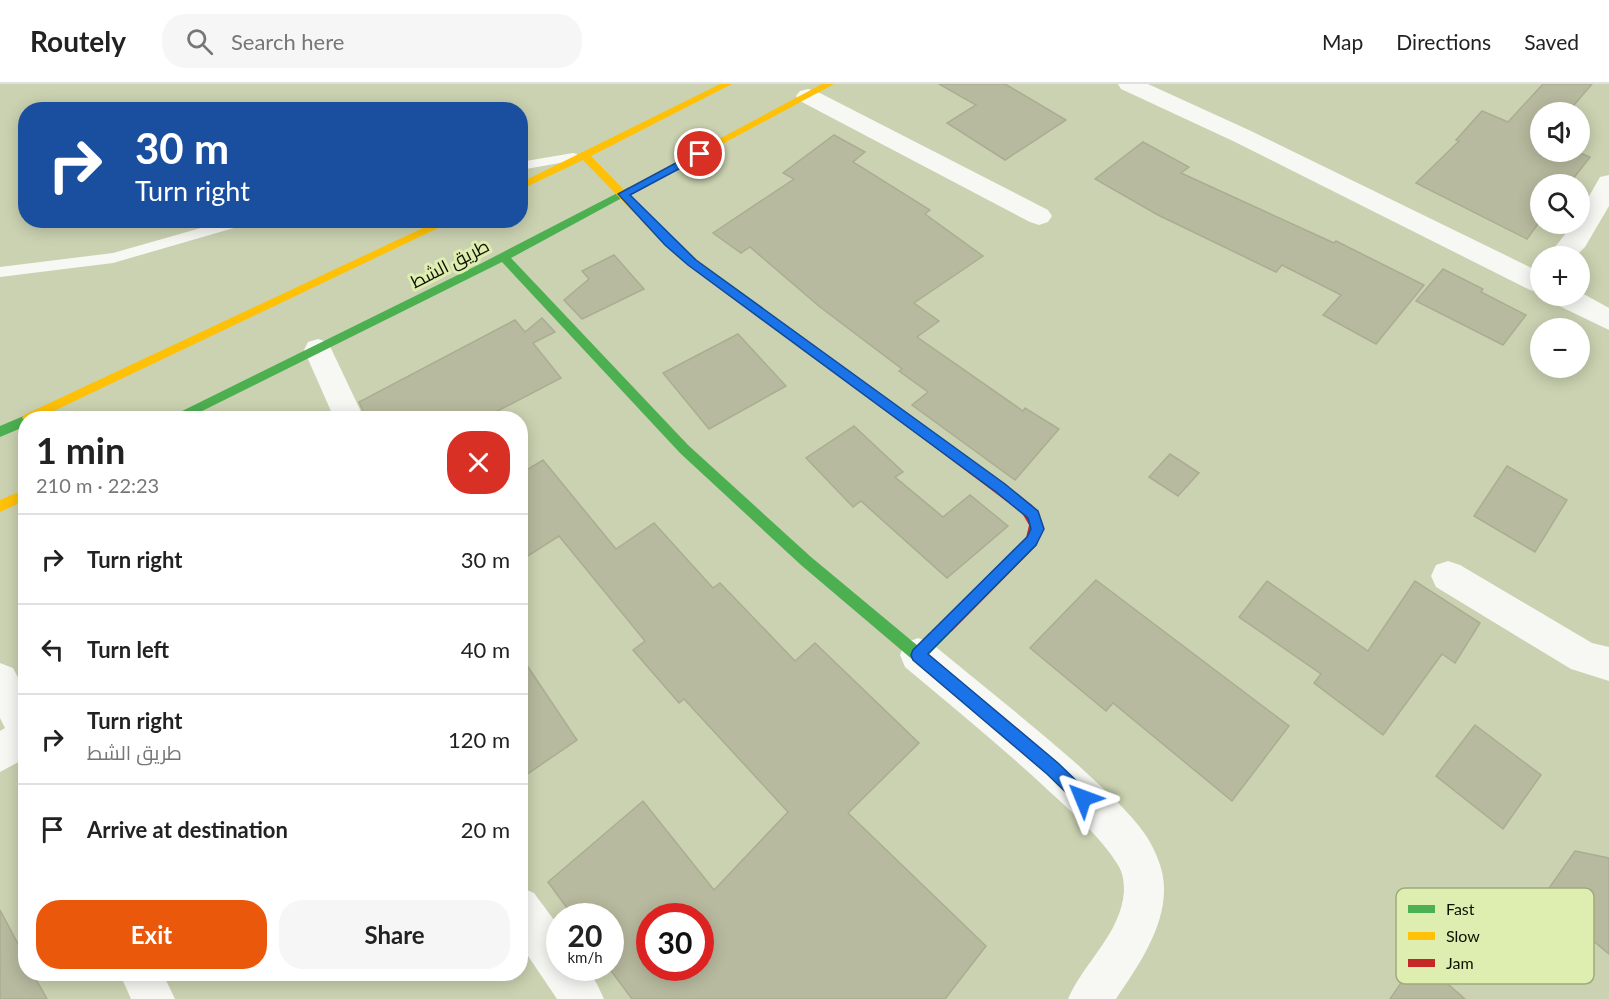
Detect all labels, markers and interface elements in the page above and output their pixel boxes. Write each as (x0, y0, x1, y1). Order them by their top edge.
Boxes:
search box (162, 14, 582, 68)
text: Routely (30, 24, 126, 58)
icon: search (183, 25, 216, 58)
text: Search here (231, 28, 344, 55)
text: Map (1322, 29, 1363, 54)
text: Directions (1396, 29, 1491, 54)
text: Saved (1524, 29, 1579, 54)
map controls (1530, 102, 1590, 378)
button: sound (1530, 102, 1590, 162)
text: 30 m (135, 123, 229, 173)
icon: right (36, 126, 114, 204)
pin (674, 128, 725, 179)
icon: arrive (683, 137, 716, 170)
text: Turn right (135, 174, 250, 207)
button: search (1530, 174, 1590, 234)
street label: طريق الشط (407, 234, 493, 294)
button: + (1530, 246, 1590, 306)
button: − (1530, 318, 1590, 378)
text: 1 min (36, 428, 125, 472)
button: close (447, 431, 510, 494)
text: 210 m · 22:23 (36, 473, 159, 497)
icon: right (36, 543, 69, 576)
text: Turn right (87, 546, 182, 573)
text: 30 m (461, 546, 510, 573)
icon: left (36, 633, 69, 666)
text: Turn left (87, 636, 169, 663)
text: 40 m (461, 636, 510, 663)
text: Turn right (87, 707, 182, 734)
icon: right (36, 723, 69, 756)
text: 120 m (448, 726, 510, 753)
text: طريق الشط (87, 740, 182, 764)
position arrow (1051, 766, 1115, 830)
icon: arrive (36, 813, 69, 846)
text: Arrive at destination (87, 816, 288, 843)
text: 20 m (461, 816, 510, 843)
legend (1396, 888, 1594, 984)
text: Fast (1446, 899, 1475, 918)
button: Exit (36, 900, 267, 969)
button: Share (279, 900, 510, 969)
speed limit sign: 30 (636, 903, 714, 981)
text: 20 (568, 917, 602, 953)
text: Slow (1446, 926, 1480, 945)
text: km/h (567, 948, 603, 966)
text: Jam (1446, 953, 1474, 972)

